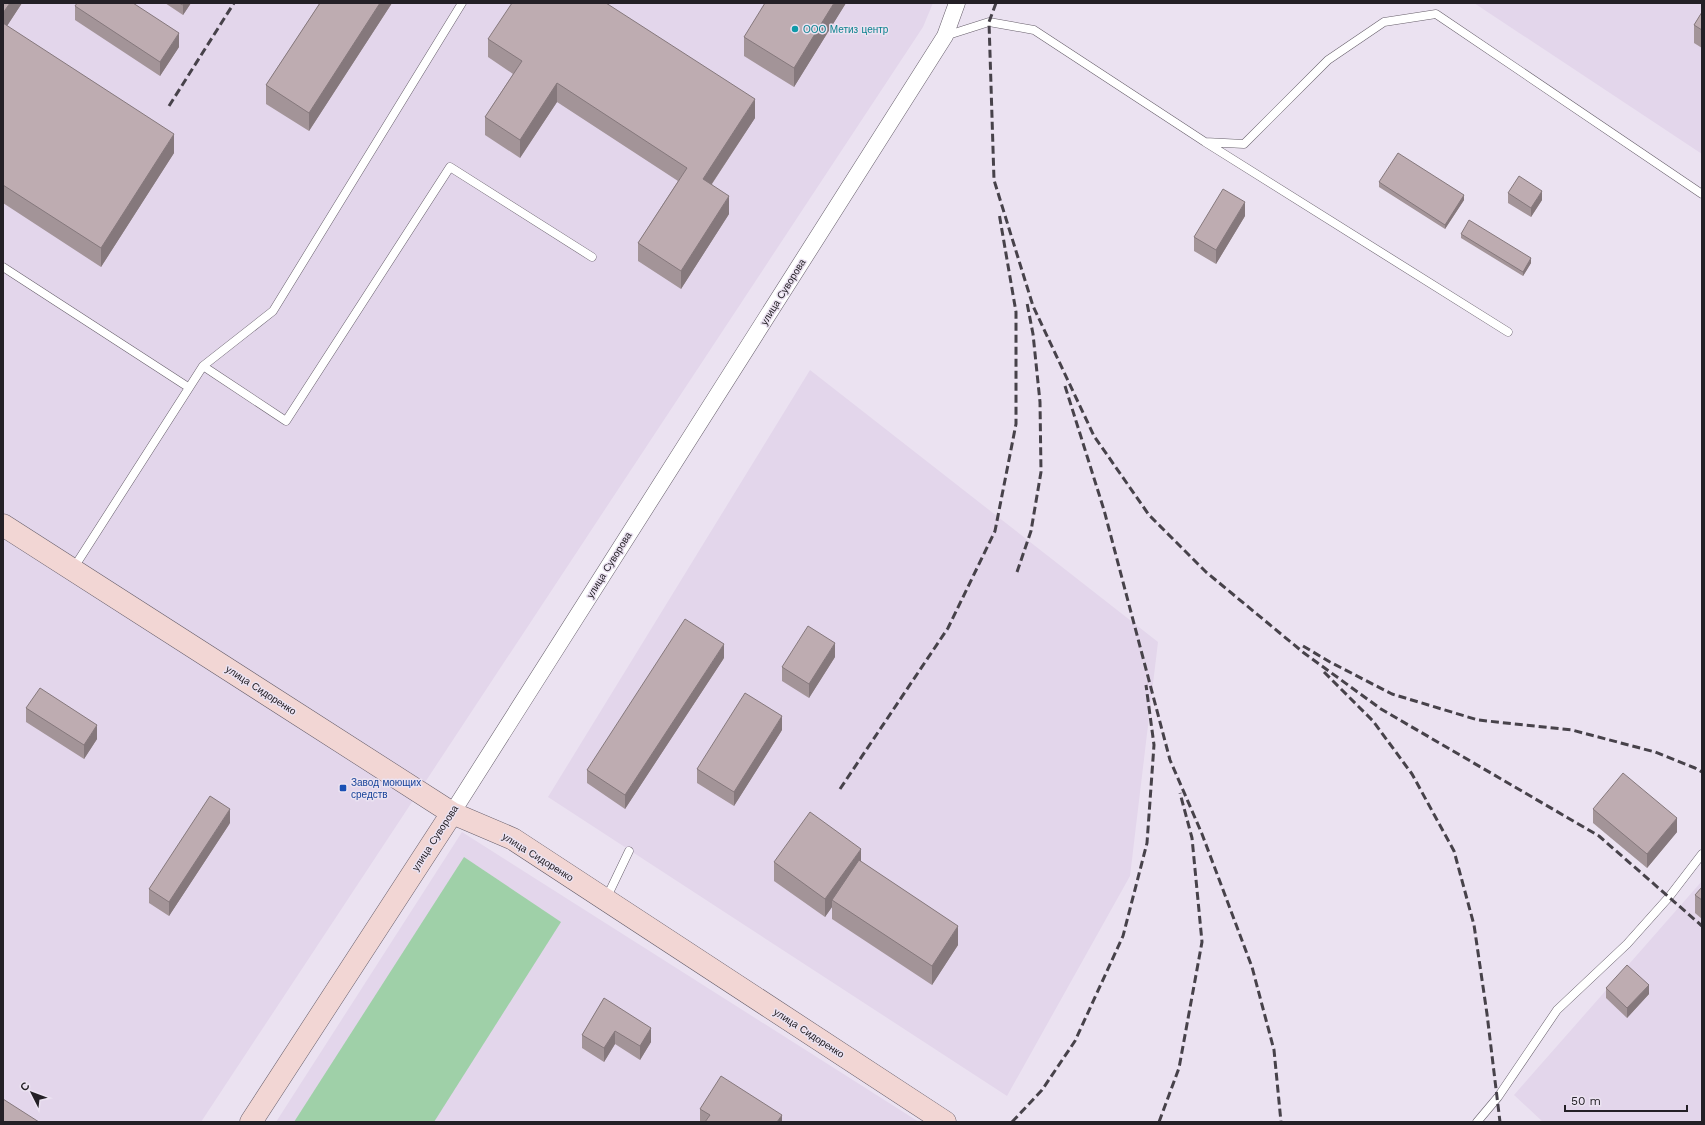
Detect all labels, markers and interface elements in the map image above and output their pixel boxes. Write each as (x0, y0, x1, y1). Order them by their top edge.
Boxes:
marker: ООО Метиз центр (790, 24, 800, 34)
place label: ООО Метиз центр (803, 24, 889, 35)
street label: улица Суворова (758, 257, 808, 327)
street label: улица Суворова (584, 530, 634, 600)
street label: улица Сидоренко (224, 663, 299, 717)
place label: Завод моющих средств (351, 777, 421, 800)
marker: Завод моющих средств (338, 783, 348, 793)
street label: улица Суворова (410, 803, 460, 873)
street label: улица Сидоренко (500, 831, 576, 884)
street label: улица Сидоренко (772, 1006, 847, 1060)
north arrow (12, 1073, 52, 1113)
text: С (17, 1079, 32, 1094)
scale bar (1565, 1087, 1687, 1113)
text: 50 m (1571, 1094, 1601, 1108)

